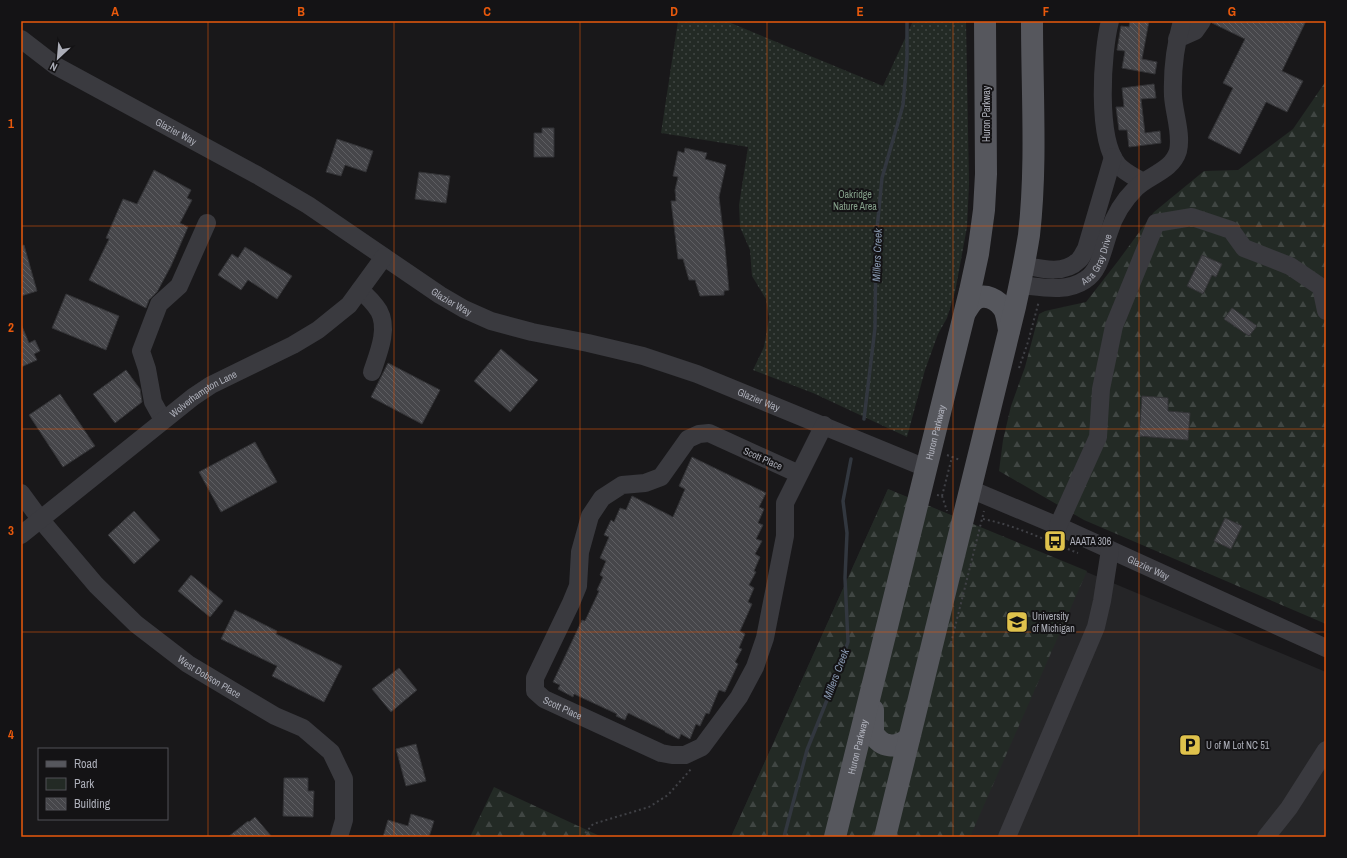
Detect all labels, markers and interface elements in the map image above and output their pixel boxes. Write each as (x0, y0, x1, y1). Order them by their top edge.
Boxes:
text: A (111, 3, 119, 20)
text: B (297, 3, 305, 20)
text: C (483, 3, 491, 20)
text: D (670, 3, 678, 20)
text: E (856, 3, 864, 20)
text: F (1043, 3, 1050, 20)
text: G (1228, 3, 1236, 20)
north arrow (38, 38, 78, 78)
text: N (48, 59, 60, 75)
street label: Huron Parkway (980, 85, 993, 142)
text: 1 (8, 115, 14, 132)
street label: Glazier Way (153, 115, 200, 148)
park label: Oakridge Nature Area (833, 188, 877, 213)
water label: Millers Creek (869, 228, 885, 282)
street label: Asa Gray Drive (1078, 232, 1115, 288)
street label: Glazier Way (428, 285, 474, 319)
text: 2 (8, 319, 14, 336)
street label: Wolverhampton Lane (167, 367, 239, 420)
street label: Glazier Way (735, 385, 783, 415)
street label: Huron Parkway (923, 403, 949, 461)
street label: Scott Place (741, 444, 785, 473)
text: 3 (8, 522, 14, 539)
bus stop icon: AAATA 306 (1042, 528, 1068, 554)
place label: AAATA 306 (1069, 535, 1112, 548)
street label: Glazier Way (1125, 552, 1172, 583)
school or university icon: University of Michigan (1004, 609, 1030, 635)
place label: University of Michigan (1032, 610, 1075, 635)
water label: Millers Creek (820, 646, 852, 701)
street label: West Dobson Place (175, 652, 244, 701)
street label: Scott Place (541, 694, 585, 723)
street label: Huron Parkway (845, 717, 871, 776)
text: 4 (8, 726, 14, 743)
parking icon: U of M Lot NC 51 (1177, 732, 1203, 758)
place label: U of M Lot NC 51 (1206, 739, 1270, 752)
legend (38, 748, 168, 820)
text: Road (74, 756, 98, 772)
text: Park (74, 776, 94, 792)
text: Building (74, 796, 111, 812)

